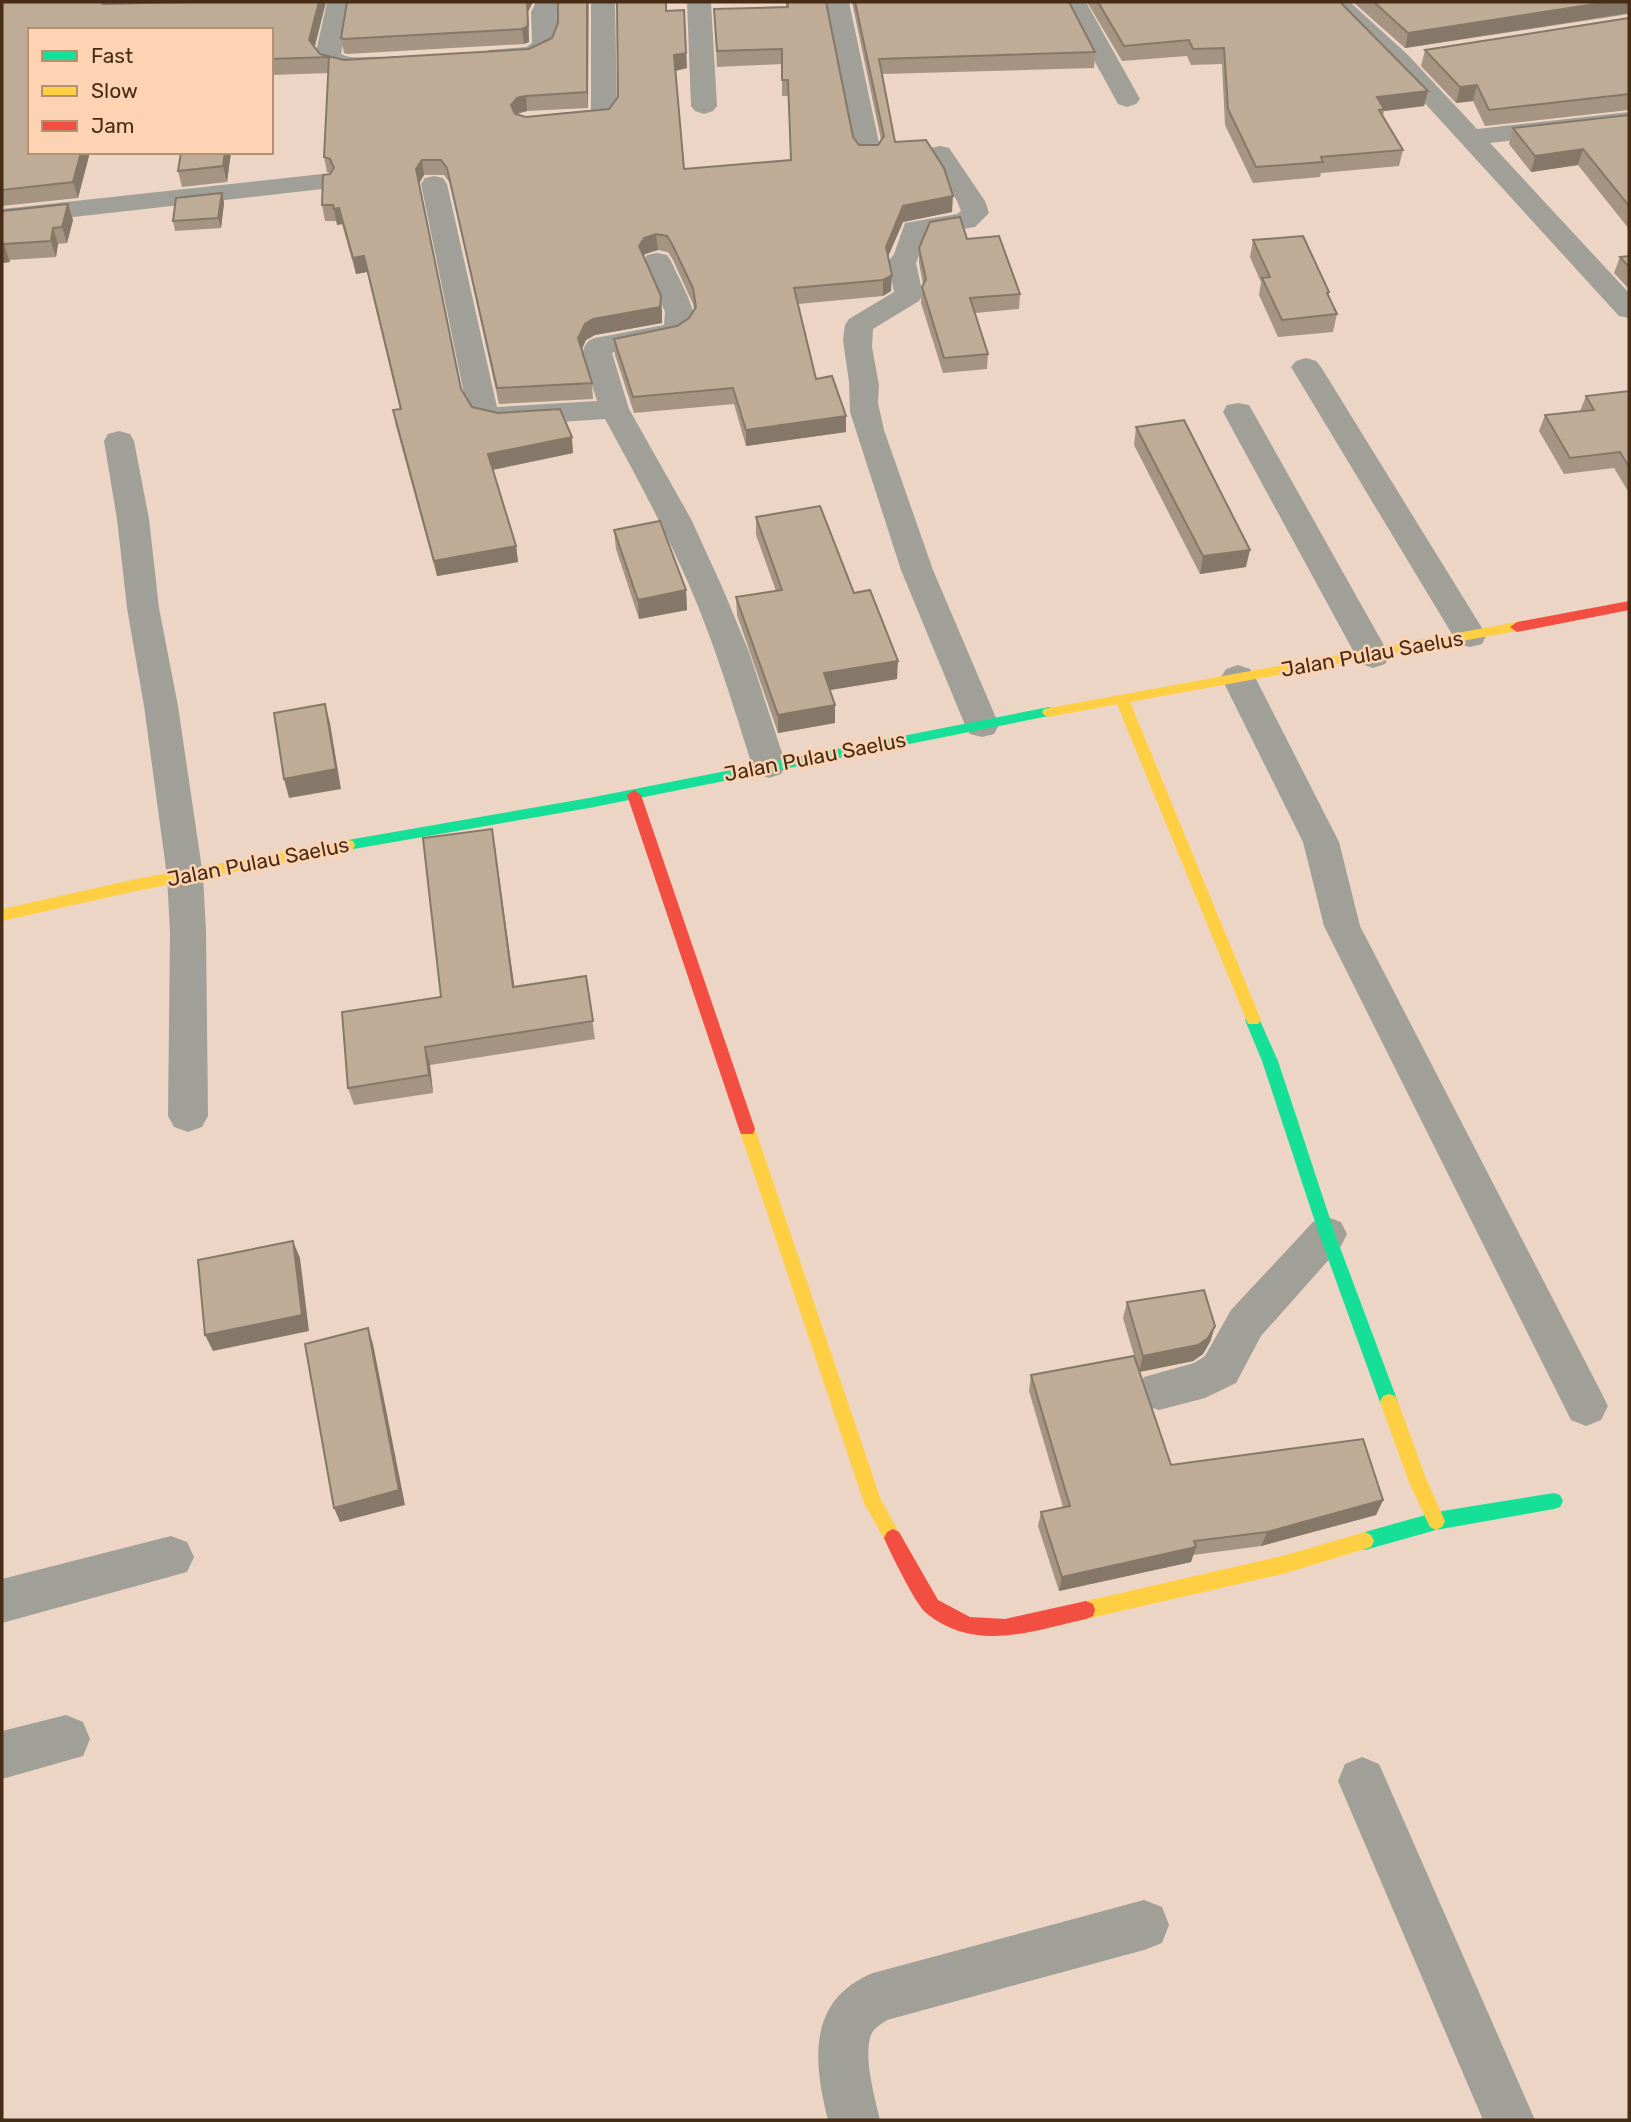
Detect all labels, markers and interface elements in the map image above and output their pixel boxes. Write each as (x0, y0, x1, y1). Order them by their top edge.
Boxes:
legend (28, 28, 273, 154)
text: Fast (91, 43, 133, 68)
text: Slow (91, 78, 138, 103)
text: Jam (91, 113, 135, 138)
street label: Jalan Pulau Saelus (1279, 625, 1465, 682)
street label: Jalan Pulau Saelus (722, 727, 908, 786)
street label: Jalan Pulau Saelus (165, 832, 351, 891)

